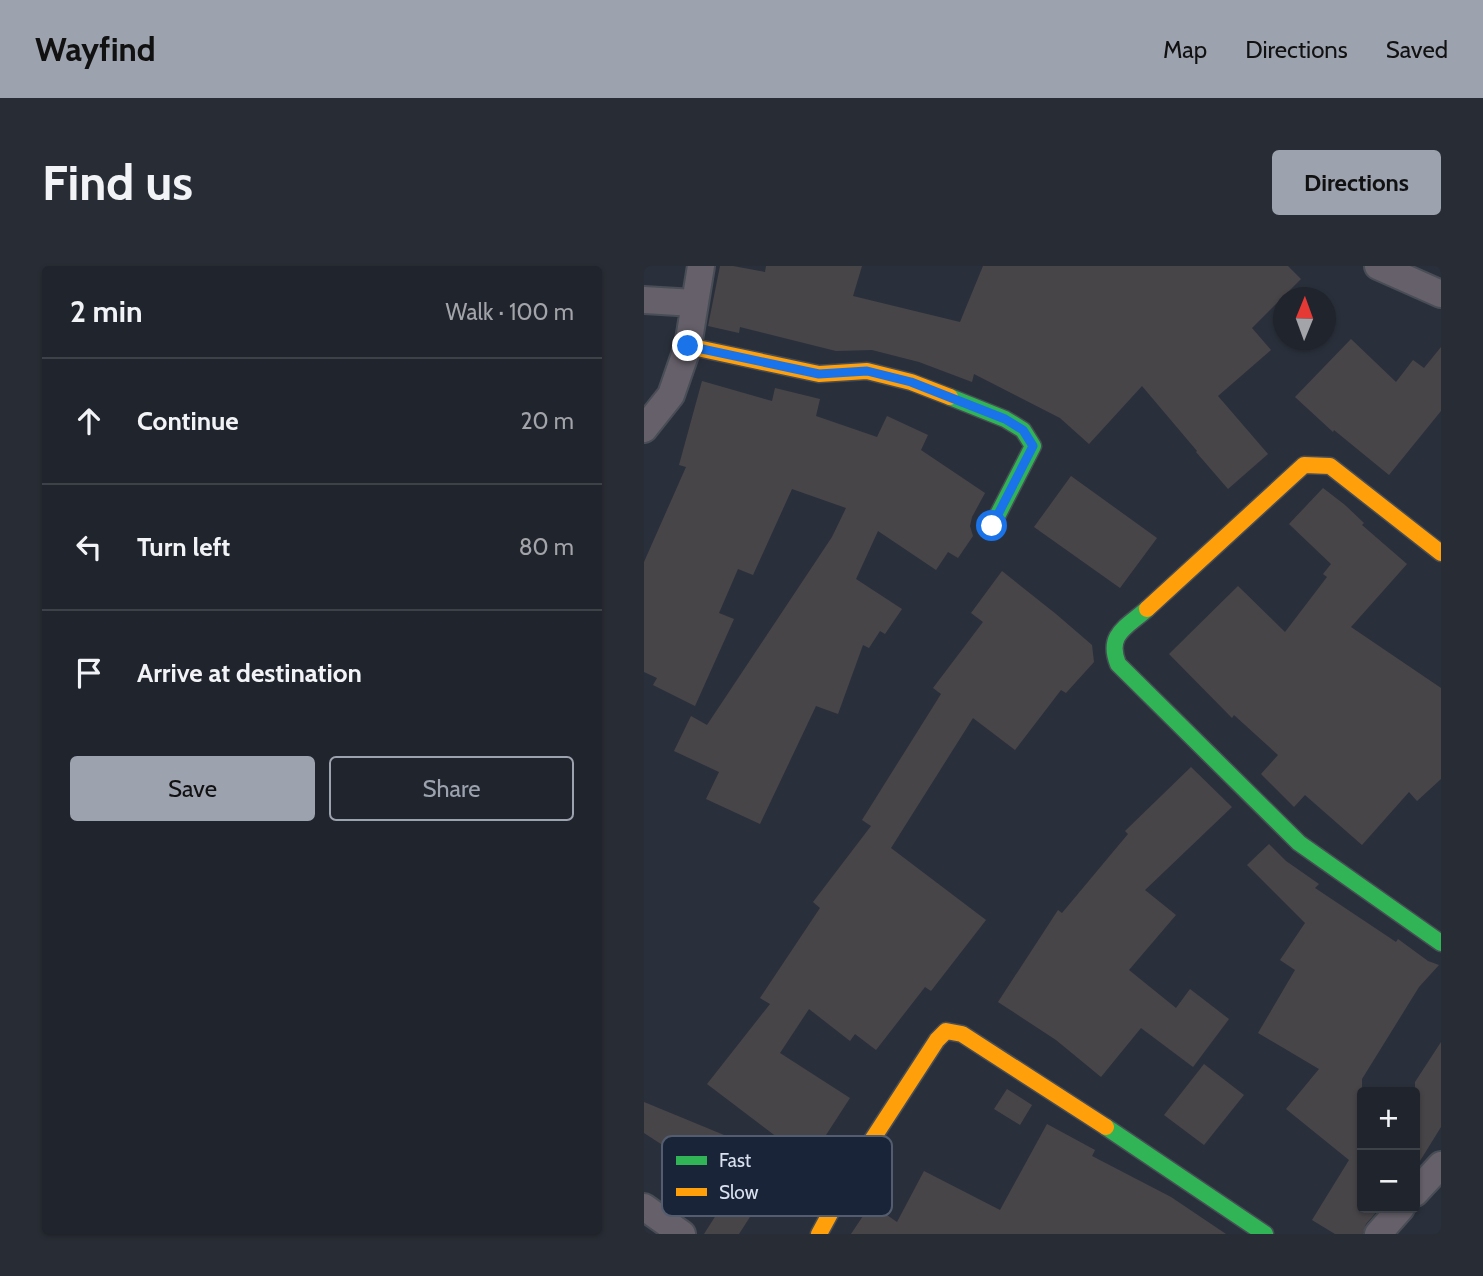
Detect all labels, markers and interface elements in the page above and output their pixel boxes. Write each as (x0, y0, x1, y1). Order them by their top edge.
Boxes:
text: Wayfind (35, 29, 156, 69)
text: Map (1163, 35, 1207, 64)
text: Directions (1245, 35, 1348, 64)
text: Saved (1386, 35, 1448, 64)
button: Directions (1272, 150, 1441, 215)
text: Find us (42, 153, 193, 212)
north arrow (1273, 287, 1336, 350)
text: 2 min (70, 293, 142, 330)
text: Walk · 100 m (446, 298, 574, 326)
route end (672, 330, 703, 361)
icon: ahead (70, 402, 108, 440)
text: Continue (137, 405, 239, 437)
text: 20 m (521, 407, 574, 435)
route start (976, 510, 1007, 541)
icon: left (70, 528, 108, 566)
text: Turn left (137, 531, 230, 563)
text: 80 m (519, 533, 574, 561)
icon: arrive (70, 654, 108, 692)
text: Arrive at destination (137, 657, 362, 689)
button: Save (70, 756, 315, 821)
button: Share (329, 756, 574, 821)
map controls (1357, 1087, 1420, 1213)
button: + (1357, 1087, 1420, 1150)
legend (662, 1136, 892, 1216)
text: Fast (719, 1149, 752, 1172)
button: − (1357, 1150, 1420, 1213)
text: Slow (719, 1181, 759, 1204)

